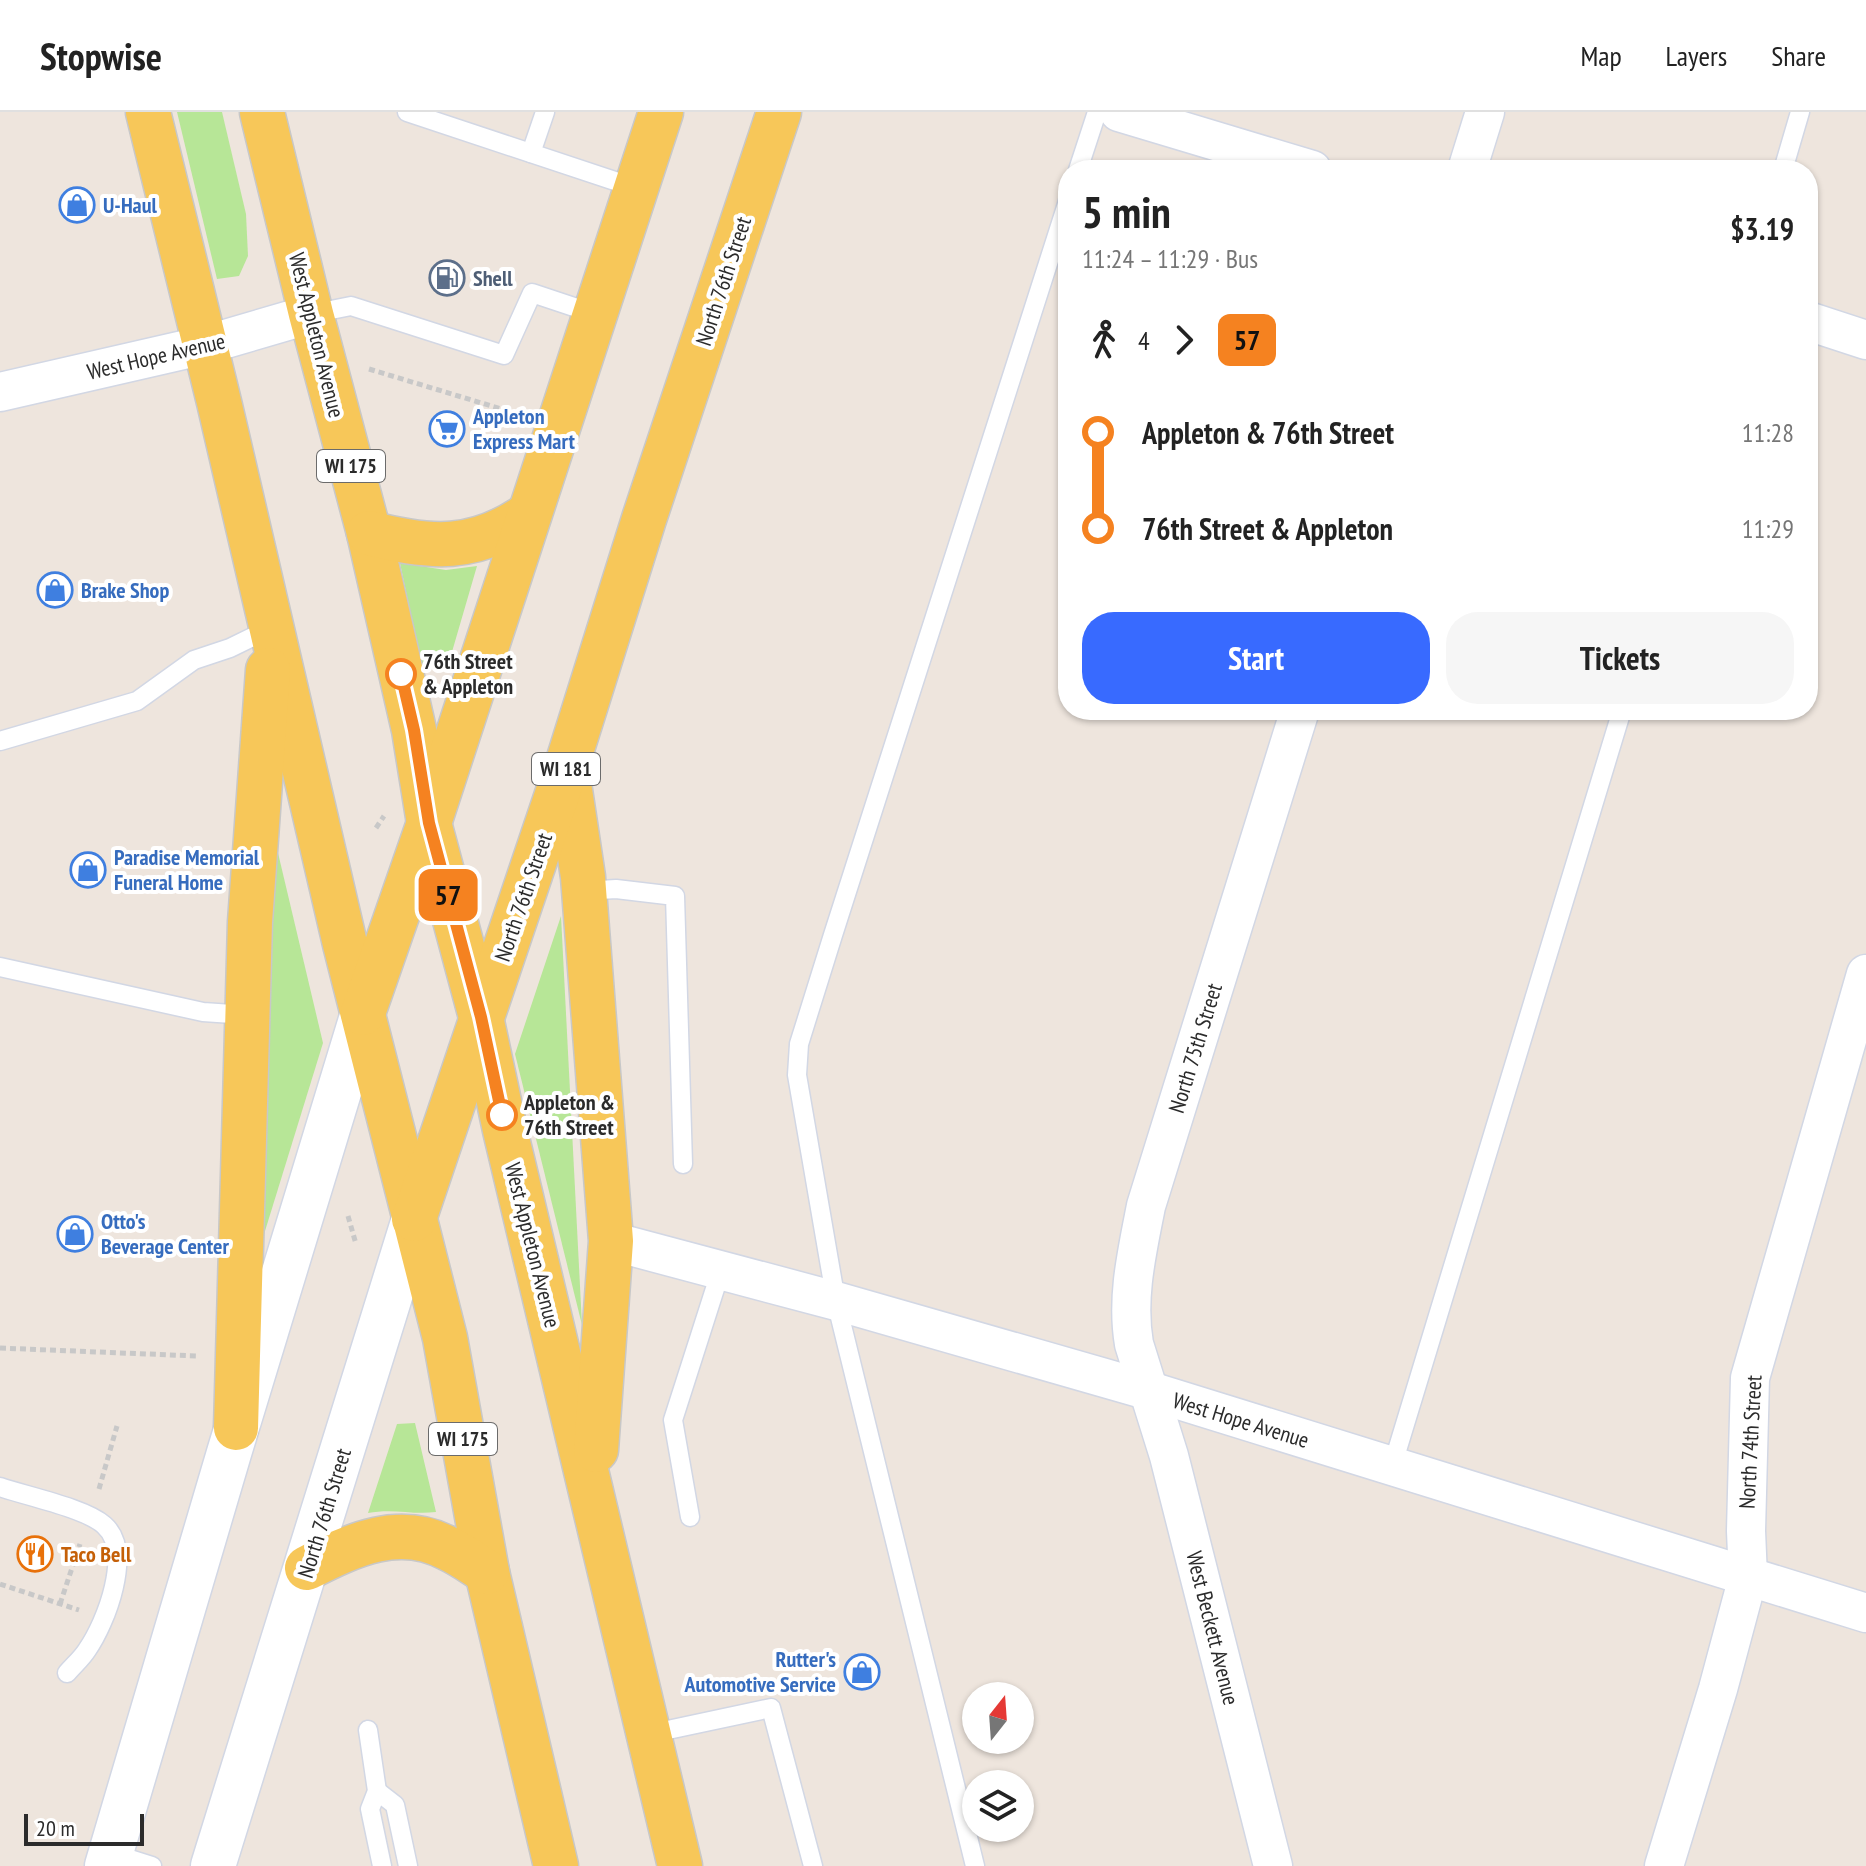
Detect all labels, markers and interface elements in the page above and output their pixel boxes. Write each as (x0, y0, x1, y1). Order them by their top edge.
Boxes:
text: Stopwise (40, 31, 162, 80)
text: Map (1580, 37, 1622, 74)
text: Layers (1666, 37, 1727, 74)
text: Share (1771, 37, 1826, 74)
text: 5 min (1082, 183, 1171, 240)
shop icon: U-Haul (58, 186, 96, 224)
place label: U-Haul (103, 191, 158, 219)
text: $3.19 (1730, 209, 1794, 248)
street label: North 76th Street (689, 213, 757, 349)
text: 11:24 – 11:29 · Bus (1082, 242, 1258, 275)
street label: West Appleton Avenue (283, 250, 351, 420)
fuel station icon: Shell (428, 259, 466, 297)
place label: Shell (473, 264, 513, 292)
icon: walk (1082, 318, 1126, 362)
icon: forward (1162, 318, 1206, 362)
text: 57 (1234, 321, 1260, 358)
text: 4 (1138, 324, 1150, 357)
street label: West Hope Avenue (84, 327, 228, 385)
place label: Appleton Express Mart (472, 402, 575, 455)
supermarket icon: Appleton Express Mart (428, 410, 466, 448)
text: Appleton & 76th Street (1142, 413, 1394, 452)
text: 11:28 (1742, 416, 1794, 449)
road number: WI 175 (317, 450, 385, 482)
text: 76th Street & Appleton (1142, 509, 1393, 548)
text: 11:29 (1742, 512, 1794, 545)
shop icon: Brake Shop (36, 571, 74, 609)
place label: Brake Shop (81, 576, 169, 604)
button: Start (1082, 612, 1430, 704)
button: Tickets (1446, 612, 1794, 704)
place label: 76th Street & Appleton (423, 647, 513, 700)
marker: 76th Street & Appleton (386, 659, 416, 689)
road number: WI 181 (532, 753, 600, 785)
street label: North 76th Street (488, 829, 558, 965)
place label: Paradise Memorial Funeral Home (114, 843, 260, 896)
shop icon: Paradise Memorial Funeral Home (69, 851, 107, 889)
line badge: 57 (412, 869, 484, 921)
text: 57 (435, 876, 461, 913)
street label: North 75th Street (1162, 980, 1228, 1116)
place label: Appleton & 76th Street (523, 1088, 615, 1141)
marker: Appleton & 76th Street (487, 1100, 517, 1130)
street label: West Appleton Avenue (499, 1160, 567, 1330)
place label: Otto's Beverage Center (101, 1207, 230, 1260)
shop icon: Otto's Beverage Center (56, 1215, 94, 1253)
street label: North 74th Street (1733, 1374, 1767, 1510)
street label: West Hope Avenue (1170, 1386, 1312, 1454)
road number: WI 175 (429, 1423, 497, 1455)
street label: North 76th Street (291, 1445, 357, 1581)
restaurant icon: Taco Bell (16, 1535, 54, 1573)
place label: Taco Bell (61, 1540, 132, 1568)
street label: West Beckett Avenue (1180, 1548, 1246, 1708)
place label: Rutter's Automotive Service (684, 1645, 836, 1698)
shop icon: Rutter's Automotive Service (843, 1653, 881, 1691)
north arrow (962, 1682, 1034, 1754)
map controls (962, 1682, 1034, 1842)
button: layers (962, 1770, 1034, 1842)
scale bar (24, 1810, 144, 1846)
text: 20 m (36, 1814, 75, 1842)

